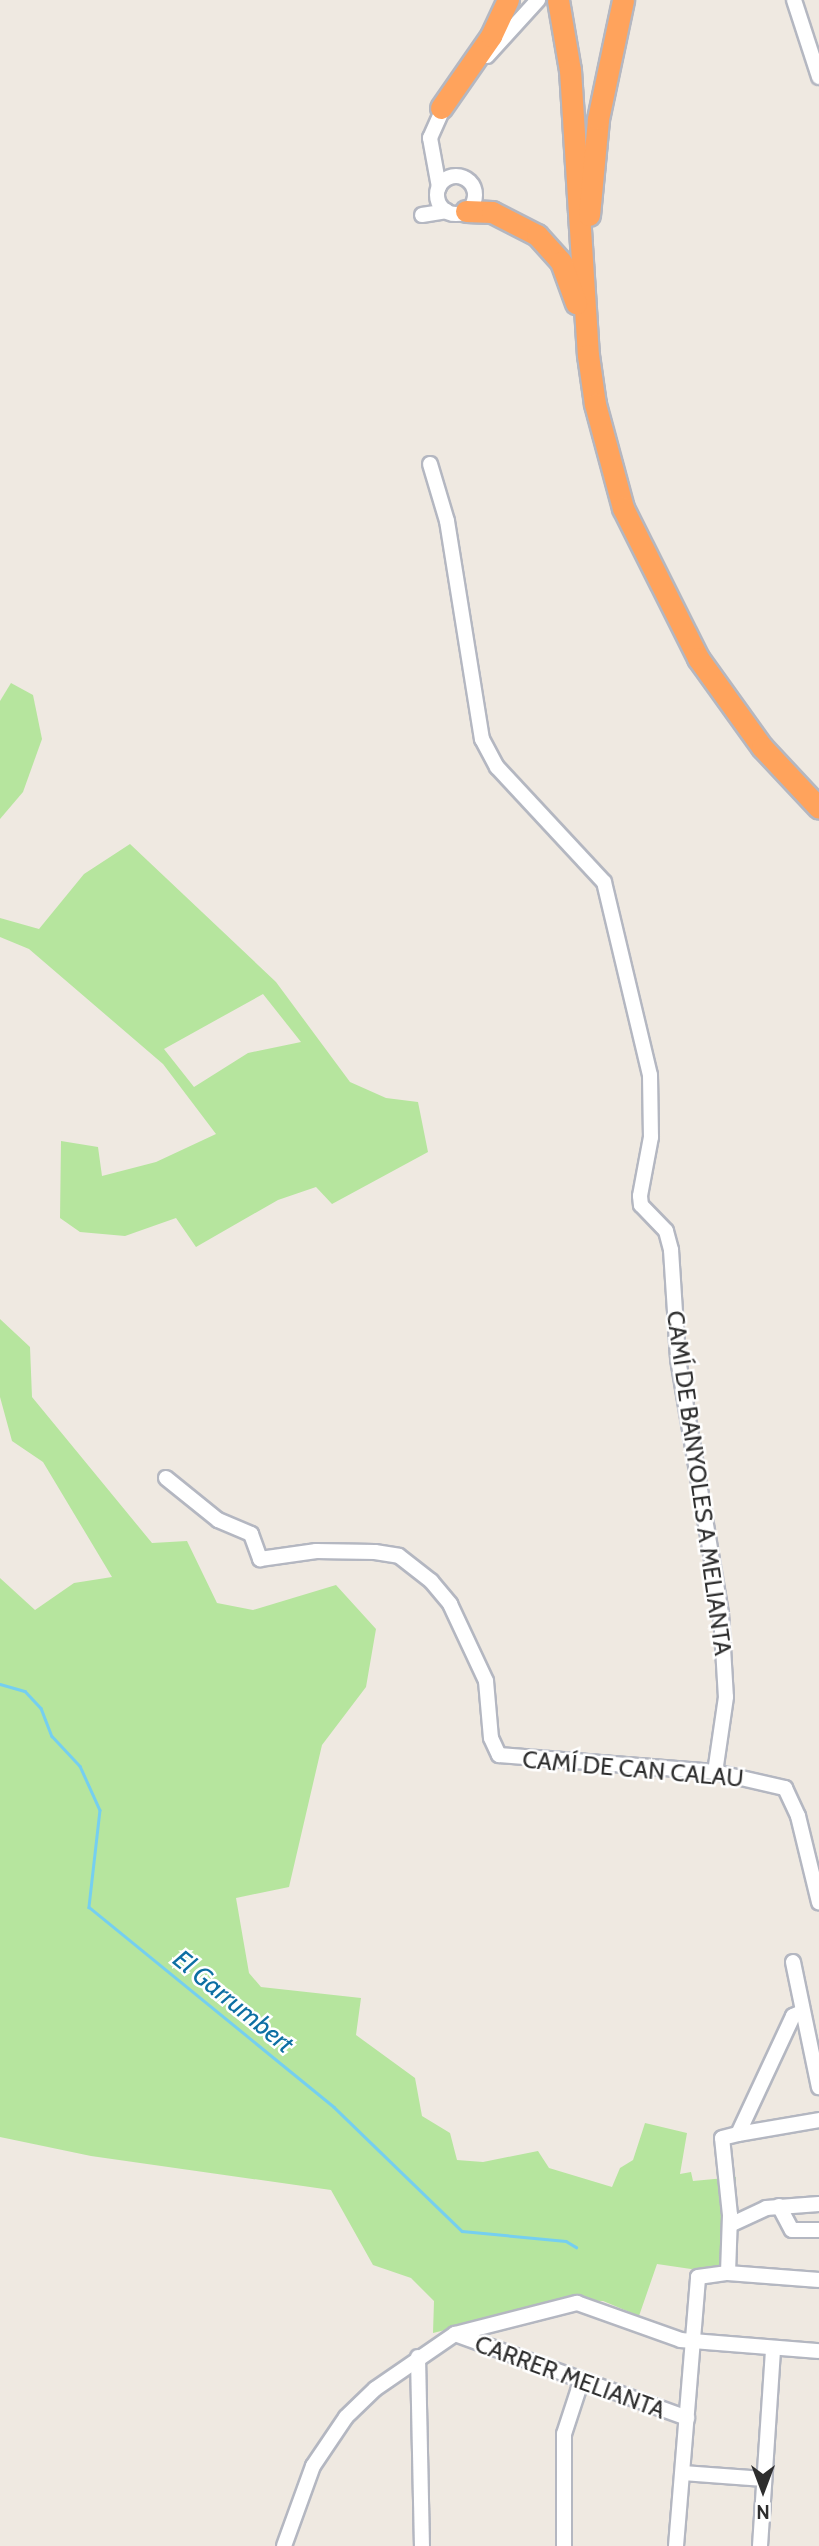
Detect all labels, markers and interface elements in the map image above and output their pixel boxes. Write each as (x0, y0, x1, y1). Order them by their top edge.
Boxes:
street label: CAMÍ DE BANYOLES A MELIANTA (661, 1309, 737, 1657)
street label: CAMÍ DE CAN CALAU (521, 1745, 745, 1793)
water label: El Garrumbert (167, 1944, 299, 2060)
street label: CARRER MELIANTA (471, 2329, 669, 2425)
north arrow (728, 2455, 798, 2525)
text: N (756, 2500, 770, 2523)

